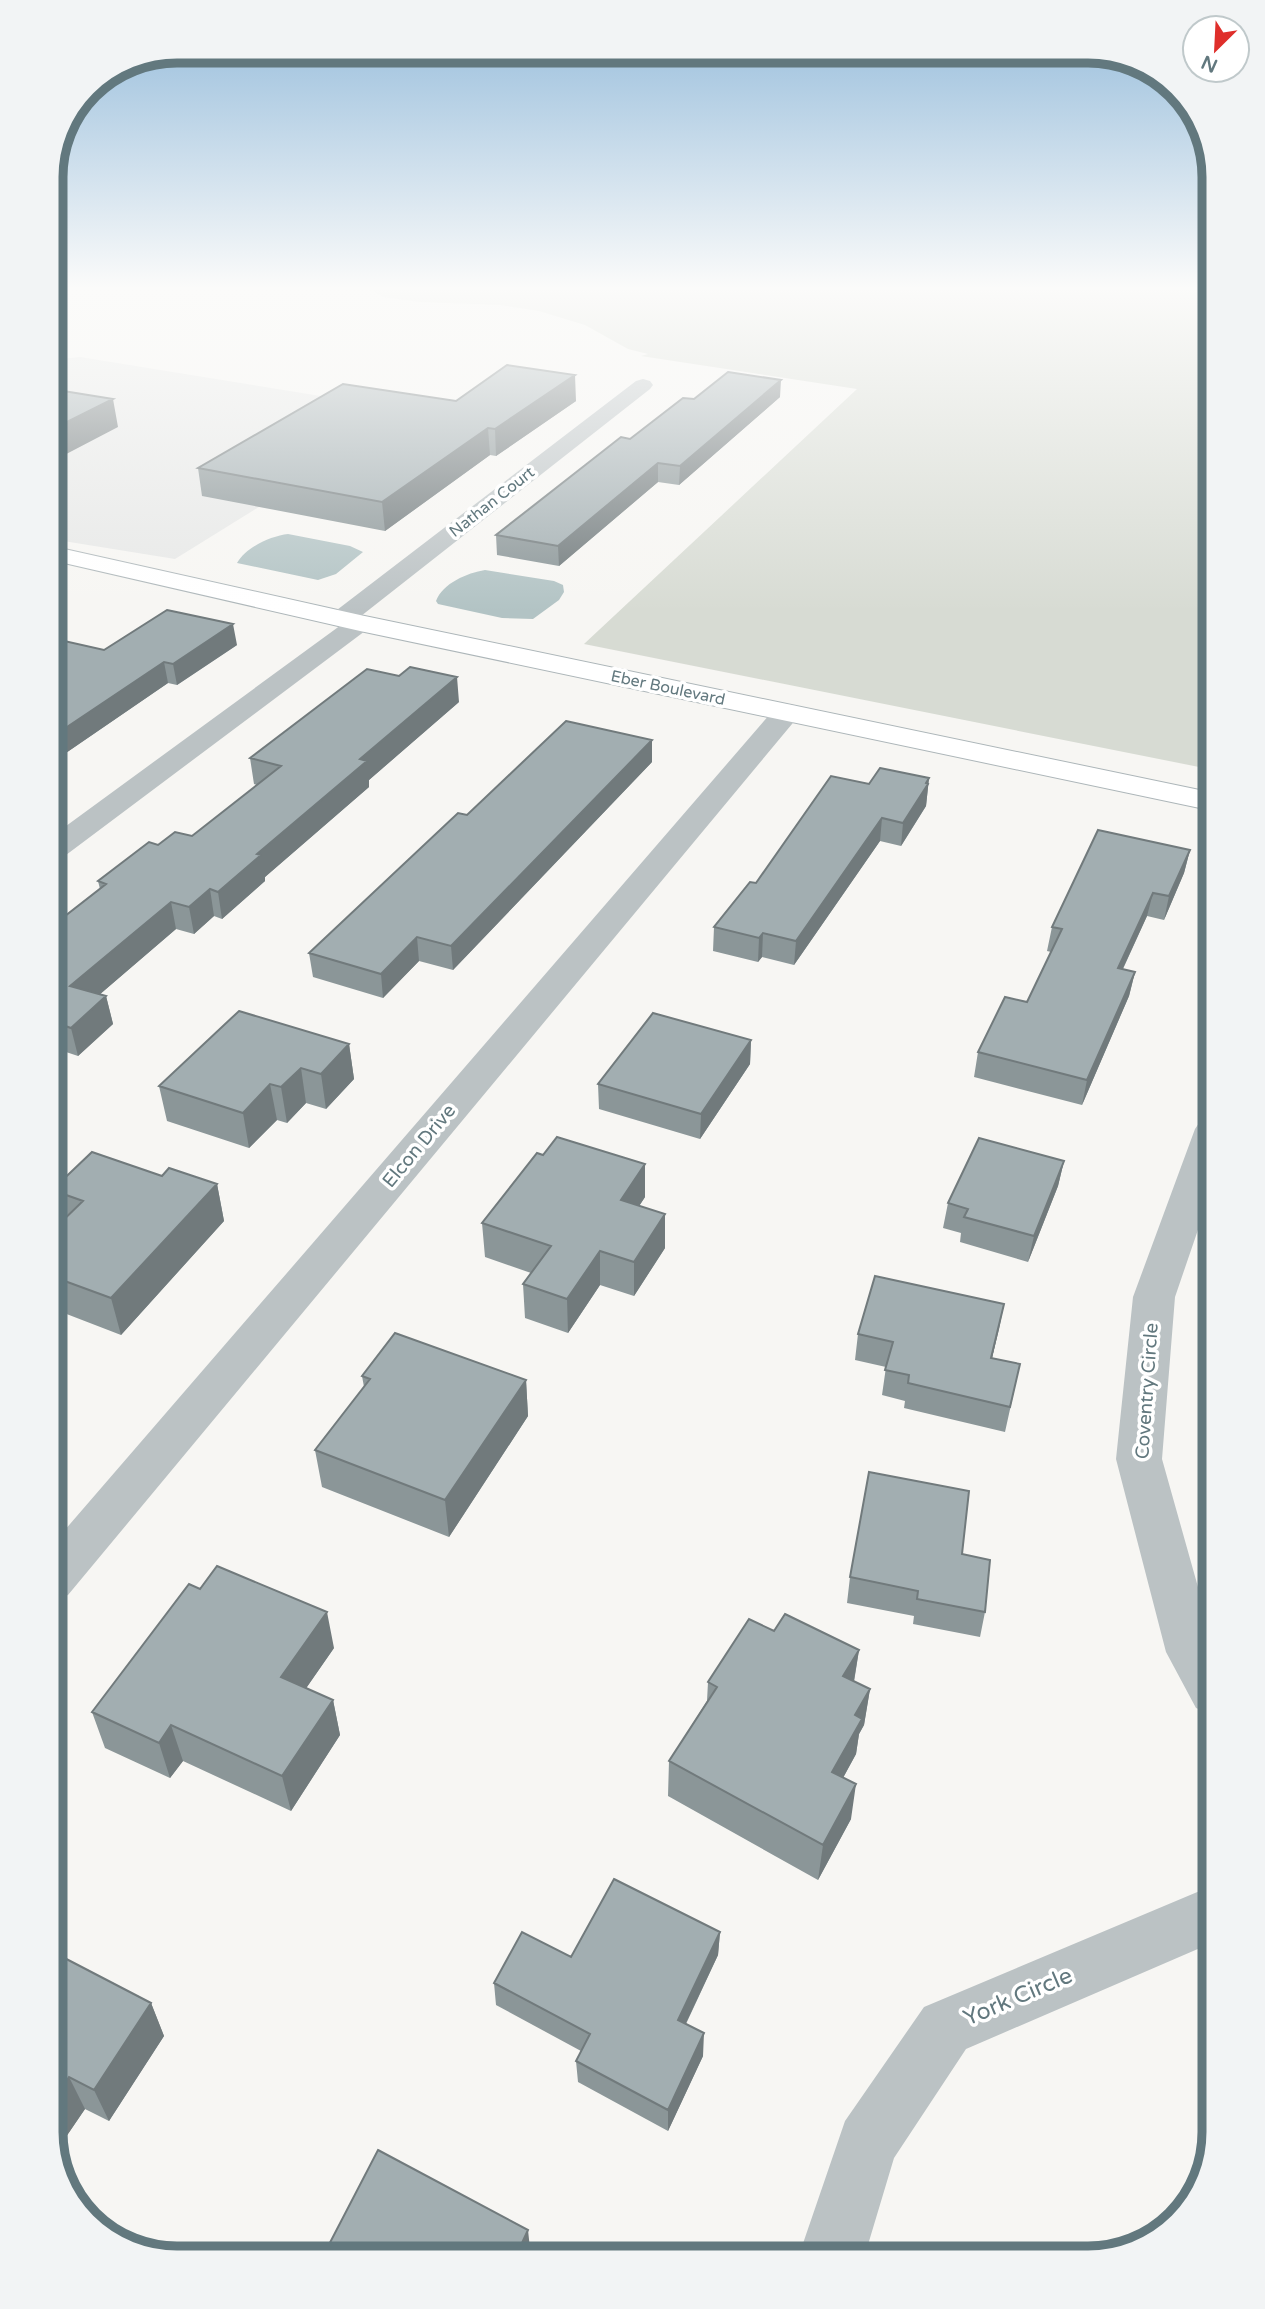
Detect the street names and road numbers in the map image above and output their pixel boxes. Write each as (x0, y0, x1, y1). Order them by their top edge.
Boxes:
street label: Nathan Court (445, 462, 539, 542)
street label: Eber Boulevard (609, 666, 727, 710)
street label: Elcon Drive (378, 1100, 460, 1192)
street label: Coventry Circle (1131, 1322, 1163, 1460)
street label: York Circle (959, 1962, 1077, 2032)

